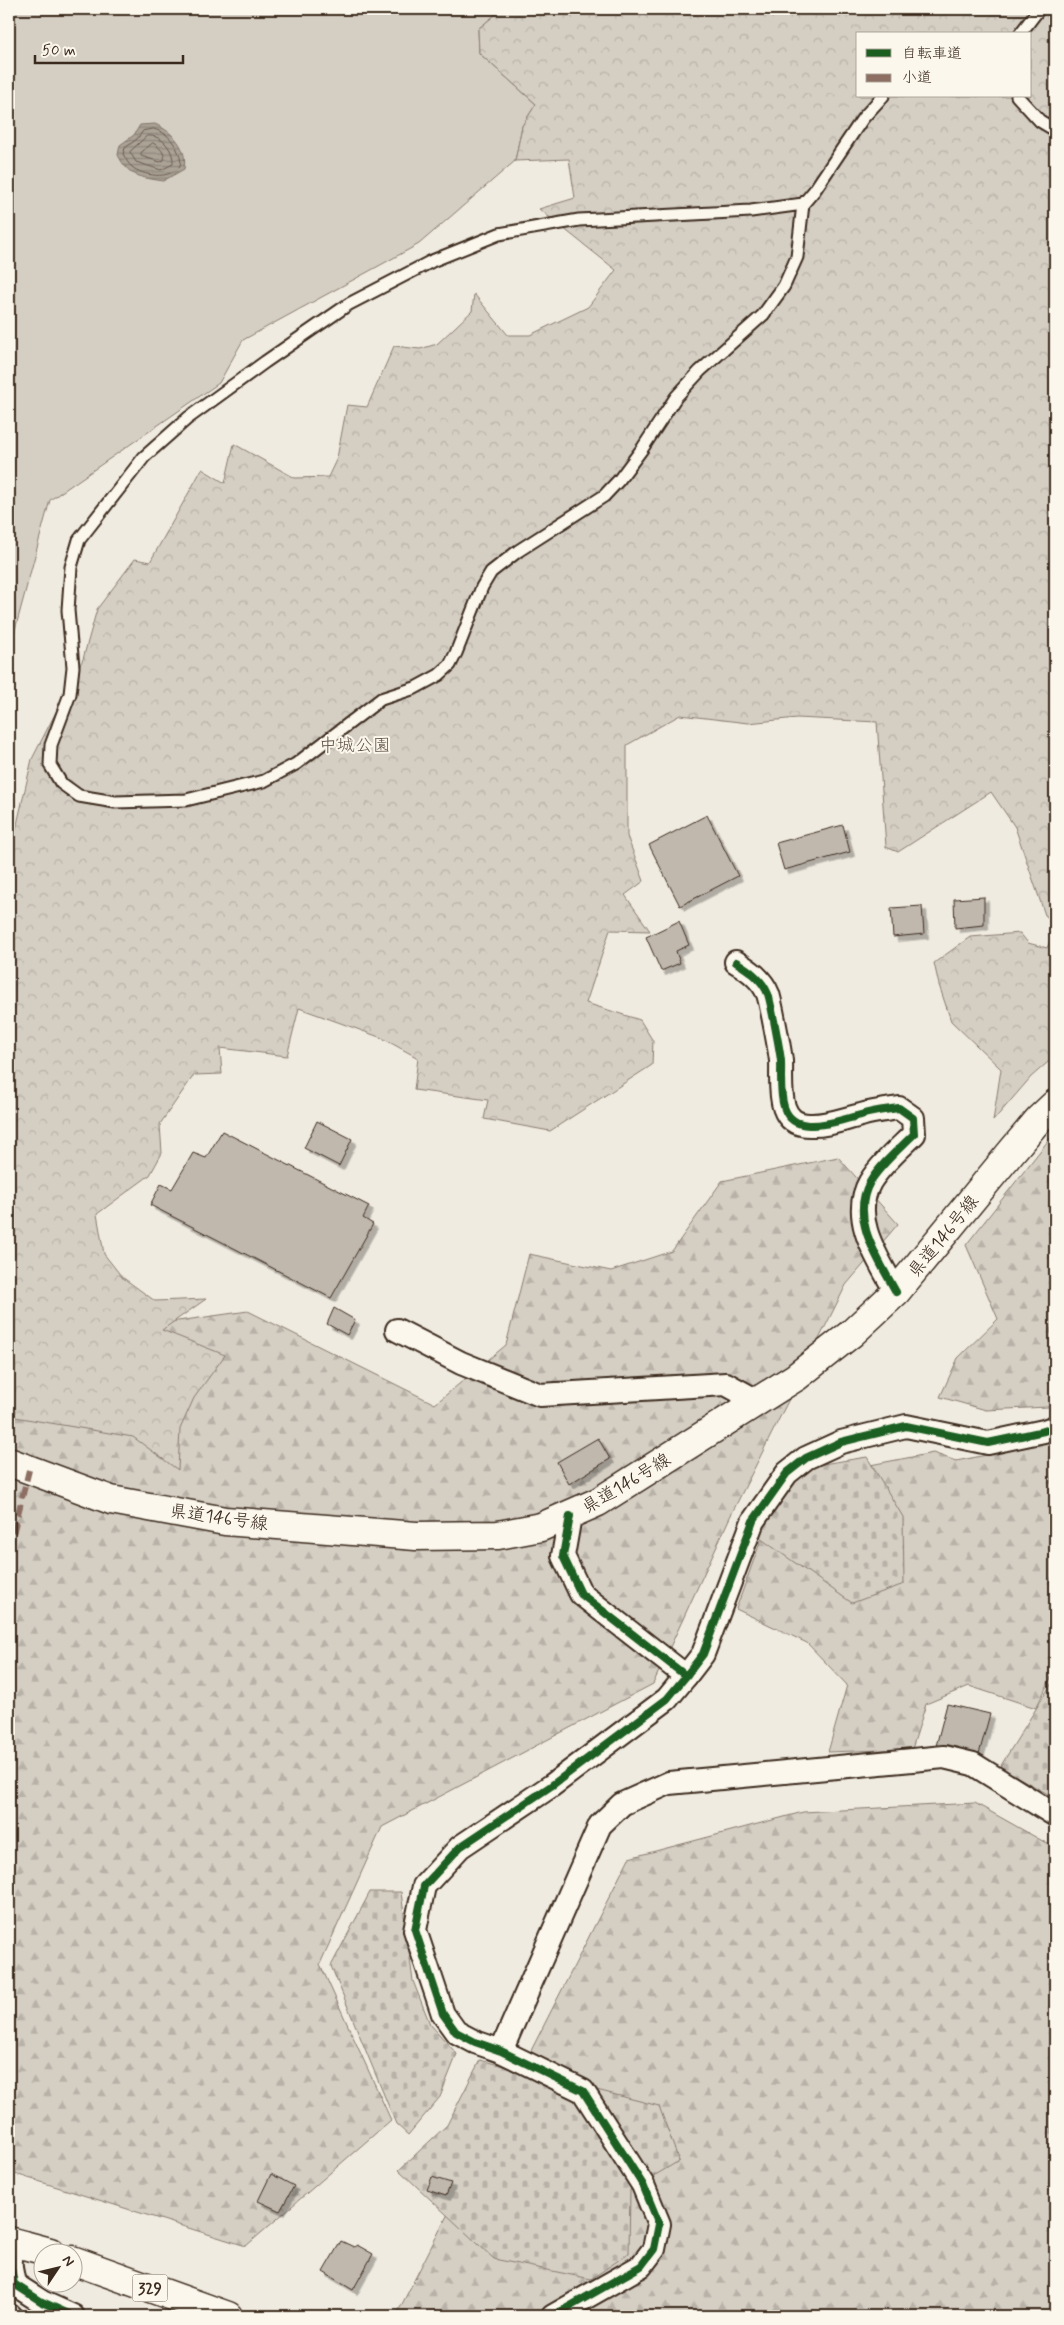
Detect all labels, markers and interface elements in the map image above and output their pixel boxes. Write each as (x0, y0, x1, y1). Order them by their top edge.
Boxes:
scale bar (35, 32, 182, 64)
legend (856, 32, 1032, 98)
text: 50 m (42, 41, 76, 61)
text: 自転車道 (902, 44, 962, 64)
text: 小道 (902, 68, 932, 88)
park label: 中城公園 (319, 734, 391, 758)
street label: 県道146号線 (903, 1190, 984, 1283)
street label: 県道146号線 (578, 1448, 675, 1520)
street label: 県道146号線 (168, 1499, 270, 1537)
north arrow (32, 2242, 82, 2292)
text: N (58, 2252, 78, 2270)
road number: 329 (132, 2274, 168, 2302)

